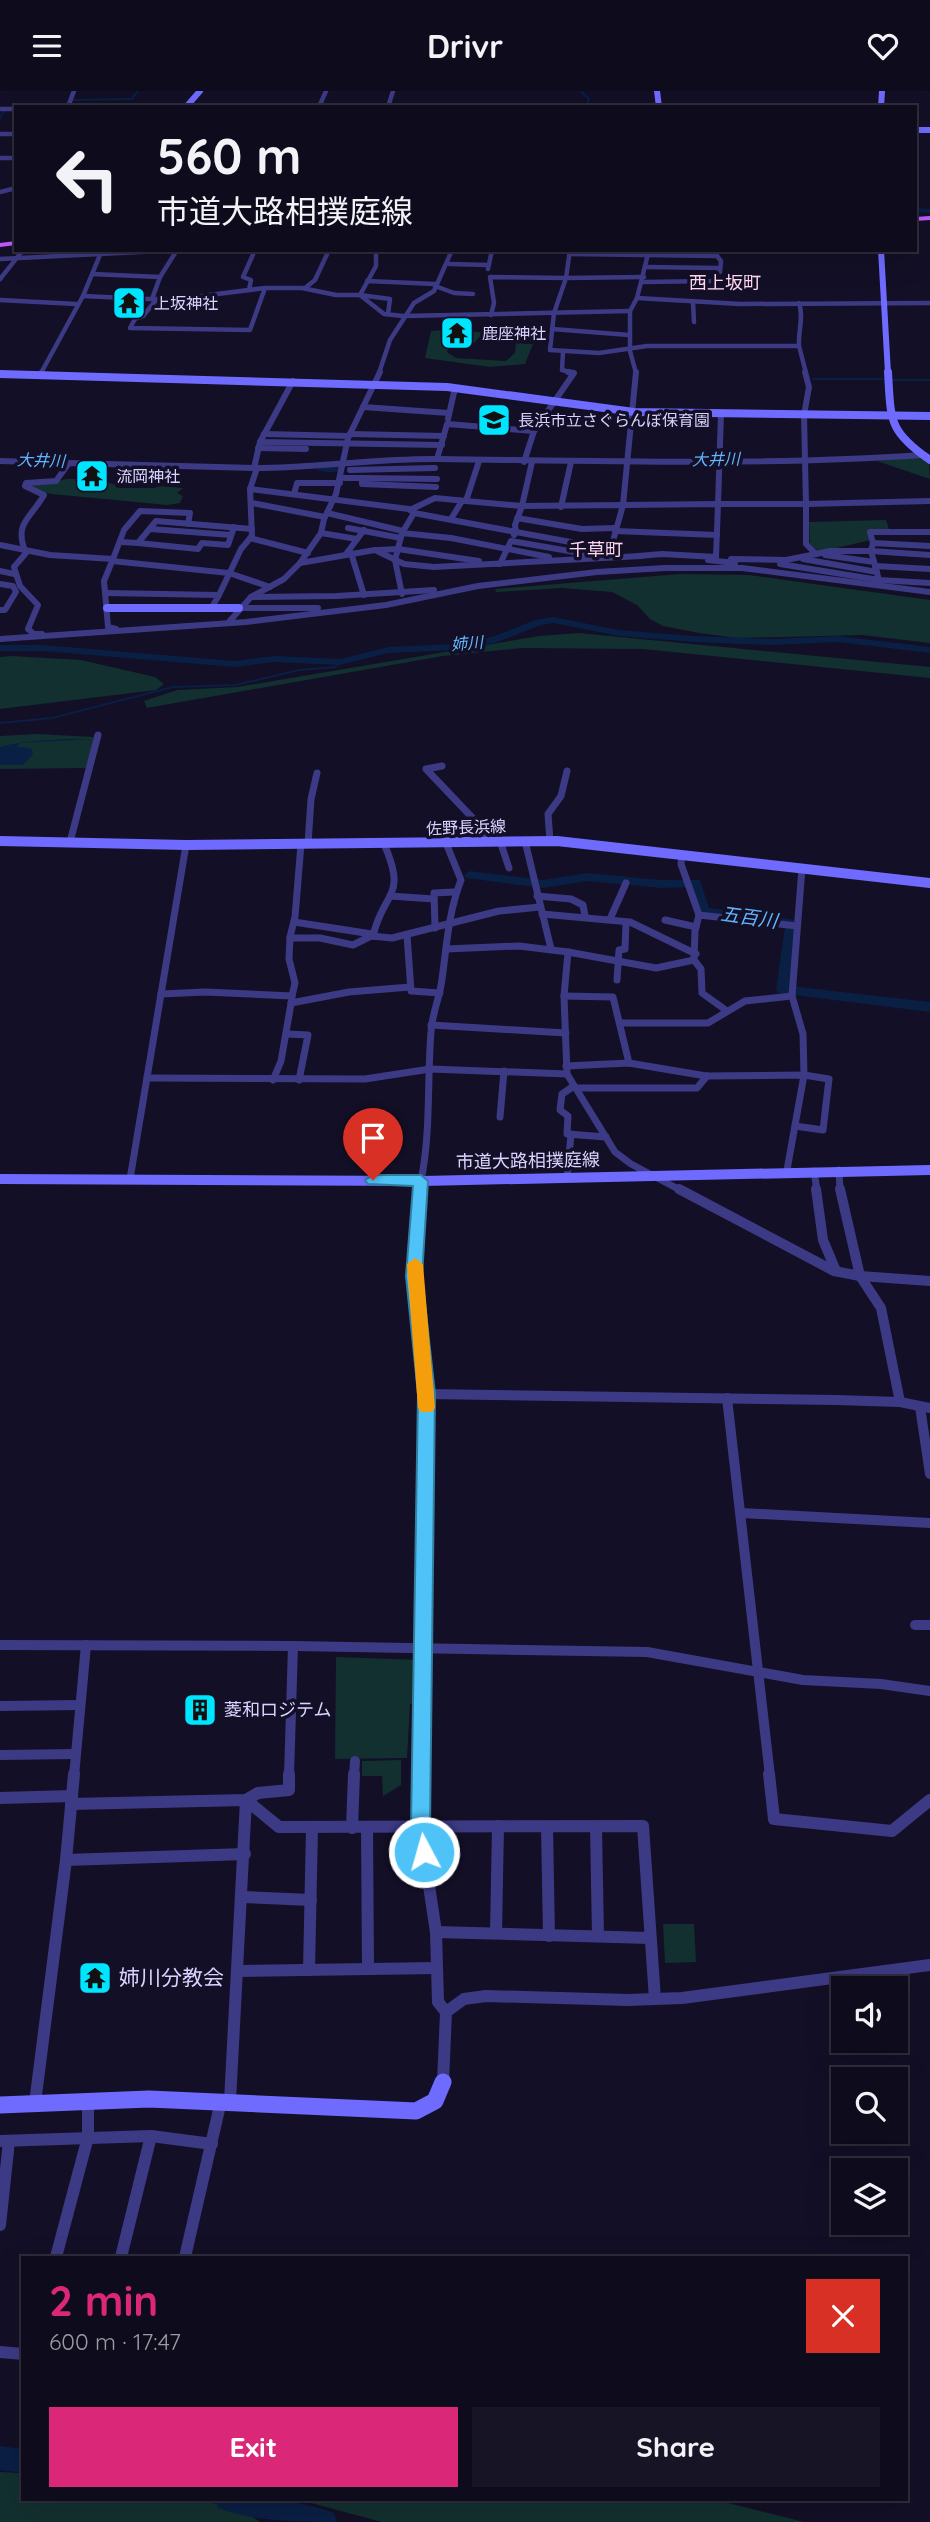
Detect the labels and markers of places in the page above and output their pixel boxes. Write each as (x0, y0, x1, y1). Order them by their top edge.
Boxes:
temple icon: 上坂神社 (110, 284, 148, 322)
place label: 上坂神社 (154, 293, 218, 313)
temple icon: 鹿座神社 (438, 314, 476, 352)
place label: 鹿座神社 (482, 323, 546, 343)
school or university icon: 長浜市立さぐらんぼ保育園 (475, 401, 513, 439)
place label: 長浜市立さぐらんぼ保育園 (518, 410, 710, 430)
temple icon: 流岡神社 (73, 457, 111, 495)
place label: 流岡神社 (116, 466, 180, 486)
pin (343, 1108, 403, 1180)
building icon: 菱和ロジテム (181, 1691, 219, 1729)
place label: 菱和ロジテム (224, 1698, 331, 1721)
temple icon: 姉川分教会 (76, 1959, 114, 1997)
place label: 姉川分教会 (119, 1964, 224, 1990)

